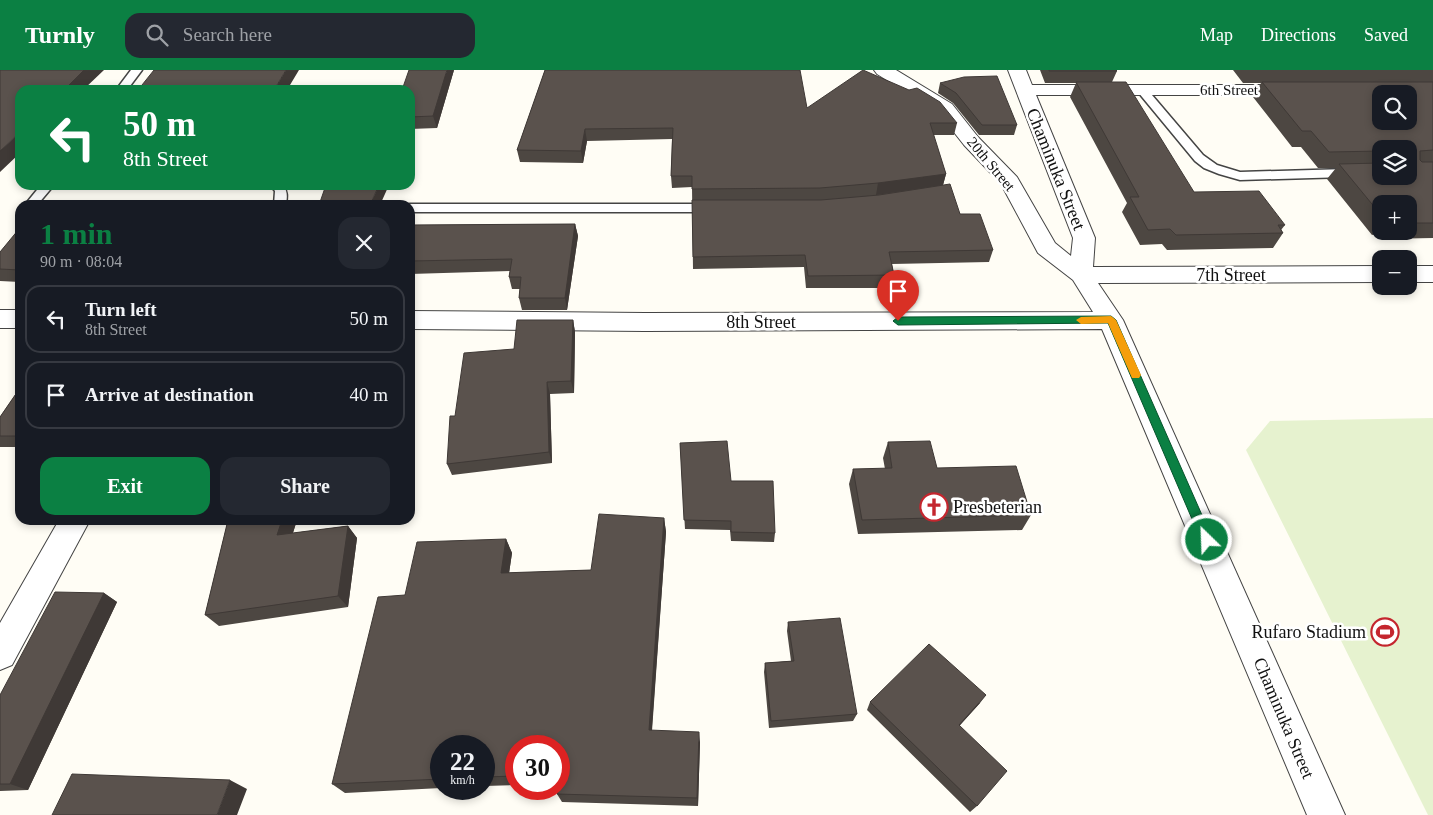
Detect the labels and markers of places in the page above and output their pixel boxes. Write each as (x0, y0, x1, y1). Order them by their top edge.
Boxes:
pin (877, 270, 919, 321)
church icon: Presbeterian (919, 492, 949, 522)
place label: Presbeterian (953, 497, 1042, 517)
sports icon: Rufaro Stadium (1370, 617, 1400, 647)
place label: Rufaro Stadium (1252, 622, 1366, 642)

